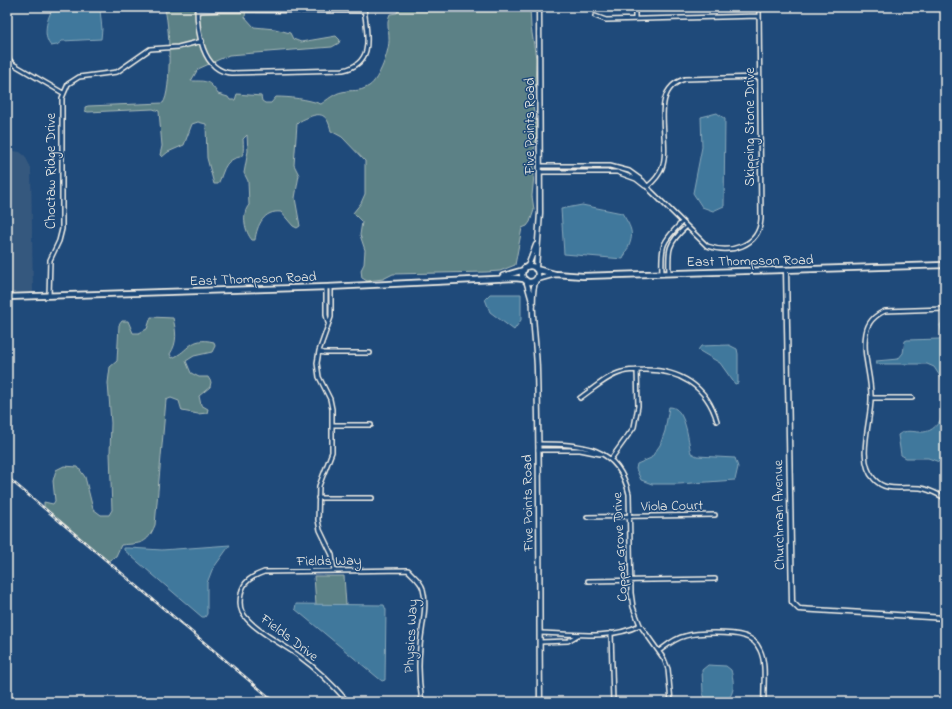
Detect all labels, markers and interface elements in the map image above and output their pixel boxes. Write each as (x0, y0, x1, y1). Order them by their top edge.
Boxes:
street label: Skipping Stone Drive (740, 67, 762, 186)
street label: Five Points Road (520, 77, 541, 175)
street label: Choctaw Ridge Drive (41, 112, 63, 229)
street label: East Thompson Road (686, 250, 814, 273)
street label: East Thompson Road (189, 267, 317, 292)
street label: Five Points Road (517, 454, 540, 553)
street label: Churchman Avenue (768, 459, 791, 570)
street label: Copper Grove Drive (607, 491, 634, 602)
street label: Viola Court (640, 495, 704, 518)
street label: Fields Way (295, 550, 362, 574)
street label: Physics Way (399, 598, 425, 674)
street label: Fields Drive (255, 609, 323, 667)

